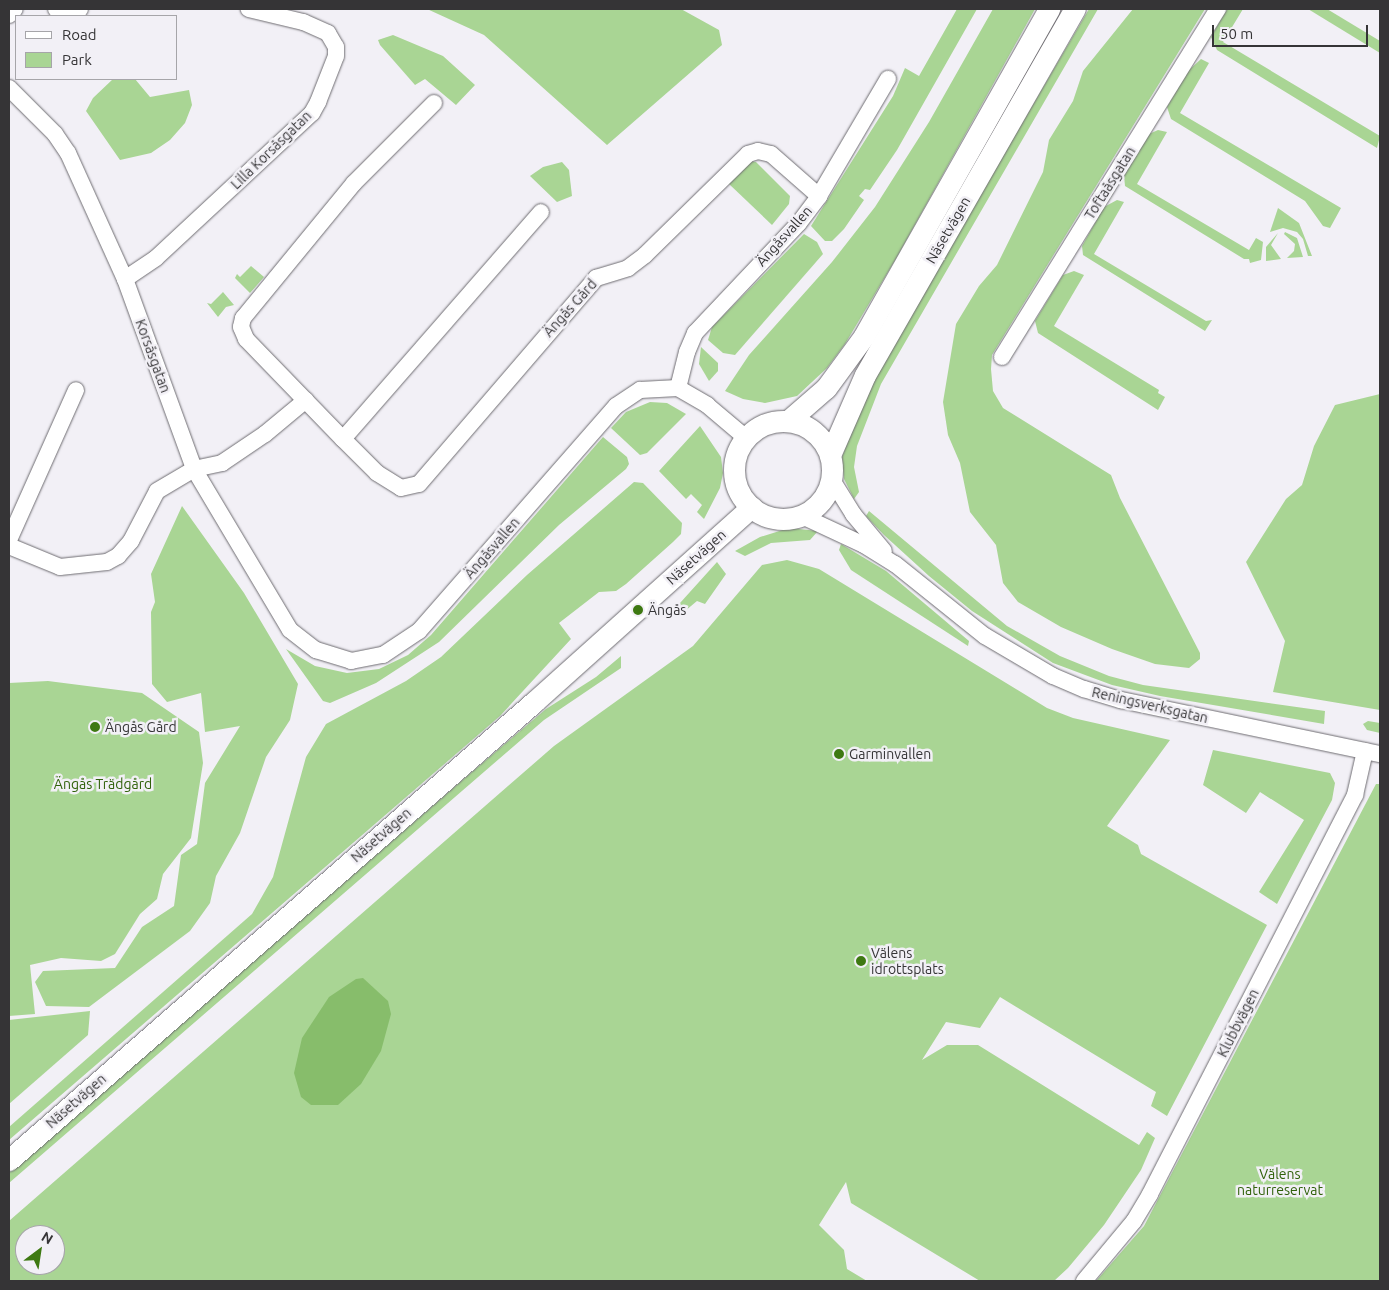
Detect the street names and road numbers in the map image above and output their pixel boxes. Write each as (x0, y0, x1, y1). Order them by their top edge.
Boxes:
street label: Lilla Korsåsgatan (227, 107, 315, 193)
street label: Toftaåsgatan (1081, 144, 1139, 222)
street label: Näsetvägen (922, 194, 974, 266)
street label: Ängåsvallen (753, 202, 815, 270)
street label: Ängås Gård (540, 276, 600, 340)
street label: Korsåsgatan (132, 317, 174, 395)
street label: Ängåsvallen (461, 514, 523, 582)
street label: Näsetvägen (663, 526, 729, 588)
street label: Reningsverksgatan (1090, 683, 1210, 727)
street label: Näsetvägen (347, 804, 415, 866)
street label: Klubbvägen (1214, 986, 1262, 1060)
street label: Näsetvägen (42, 1070, 110, 1132)

